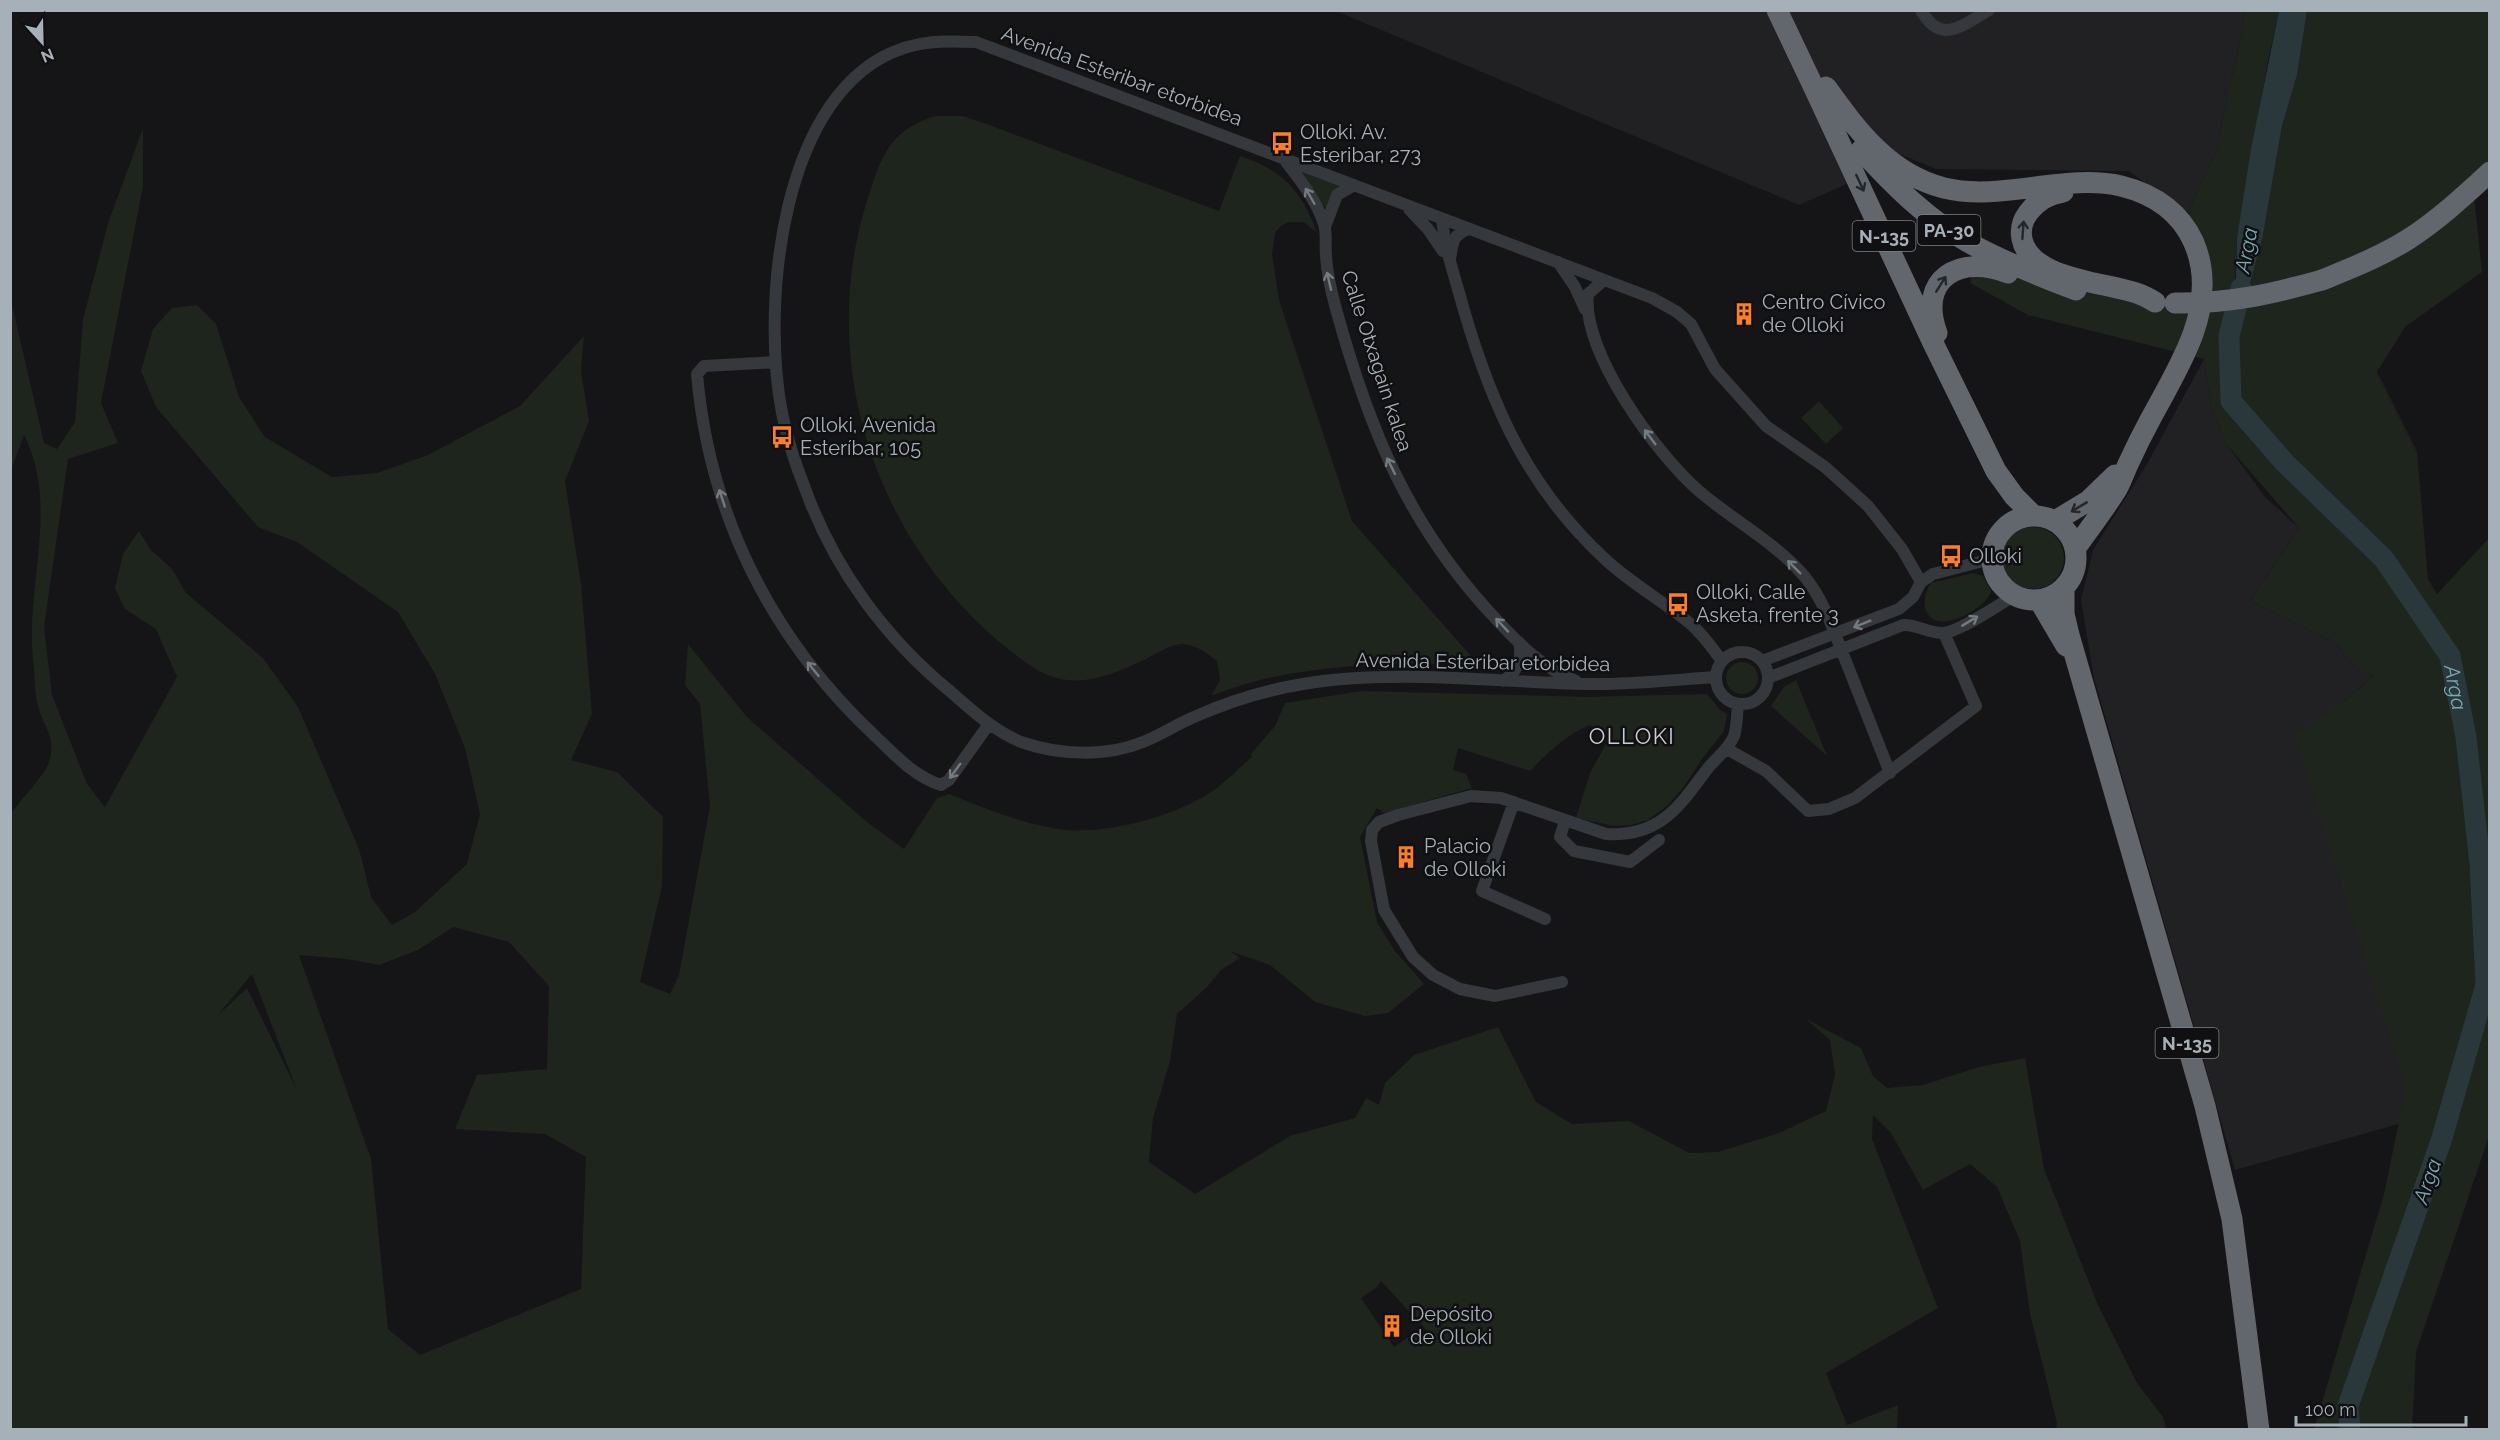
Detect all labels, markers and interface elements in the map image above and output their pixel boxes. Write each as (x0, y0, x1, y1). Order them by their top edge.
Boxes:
north arrow (12, 12, 72, 72)
street label: Avenida Esteribar etorbidea (998, 21, 1246, 131)
text: N (38, 44, 57, 67)
place label: Olloki. Av. Esteribar, 273 (1300, 120, 1421, 167)
bus stop icon: Olloki. Av. Esteribar, 273 (1269, 130, 1295, 156)
one-way arrow (1854, 173, 1866, 191)
one-way arrow (1304, 188, 1316, 205)
road number: PA-30 (1918, 215, 1980, 245)
road number: N-135 (1852, 221, 1916, 251)
one-way arrow (2018, 221, 2029, 240)
water label: Arga (2229, 225, 2263, 276)
street label: Calle Otxagain kalea (1336, 267, 1418, 455)
one-way arrow (1323, 272, 1335, 291)
one-way arrow (1936, 276, 1948, 293)
place label: Centro Cívico de Olloki (1762, 290, 1885, 337)
building icon: Centro Cívico de Olloki (1731, 301, 1757, 327)
place label: Olloki, Avenida Esteríbar, 105 (800, 413, 936, 460)
bus stop icon: Olloki, Avenida Esteríbar, 105 (769, 424, 795, 450)
one-way arrow (1644, 430, 1657, 446)
one-way arrow (1384, 458, 1396, 476)
one-way arrow (716, 489, 727, 508)
one-way arrow (2071, 501, 2088, 513)
bus stop icon: Olloki (1938, 543, 1964, 569)
place label: Olloki (1969, 544, 2022, 568)
one-way arrow (1787, 560, 1802, 575)
place label: Olloki, Calle Asketa, frente 3 (1696, 580, 1839, 627)
bus stop icon: Olloki, Calle Asketa, frente 3 (1665, 591, 1691, 617)
one-way arrow (1961, 615, 1978, 627)
one-way arrow (1494, 618, 1509, 633)
one-way arrow (1853, 619, 1871, 630)
street label: Avenida Esteribar etorbidea (1356, 648, 1610, 676)
one-way arrow (806, 661, 819, 677)
water label: Arga (2439, 662, 2473, 712)
district label: OLLOKI (1589, 723, 1675, 749)
one-way arrow (949, 763, 961, 779)
place label: Palacio de Olloki (1424, 834, 1506, 881)
building icon: Palacio de Olloki (1393, 844, 1419, 870)
road number: N-135 (2156, 1028, 2218, 1058)
water label: Arga (2407, 1155, 2446, 1208)
place label: Depósito de Olloki (1410, 1302, 1493, 1349)
building icon: Depósito de Olloki (1379, 1313, 1405, 1339)
scale bar (2296, 1389, 2466, 1427)
text: 100 m (2305, 1399, 2356, 1420)

